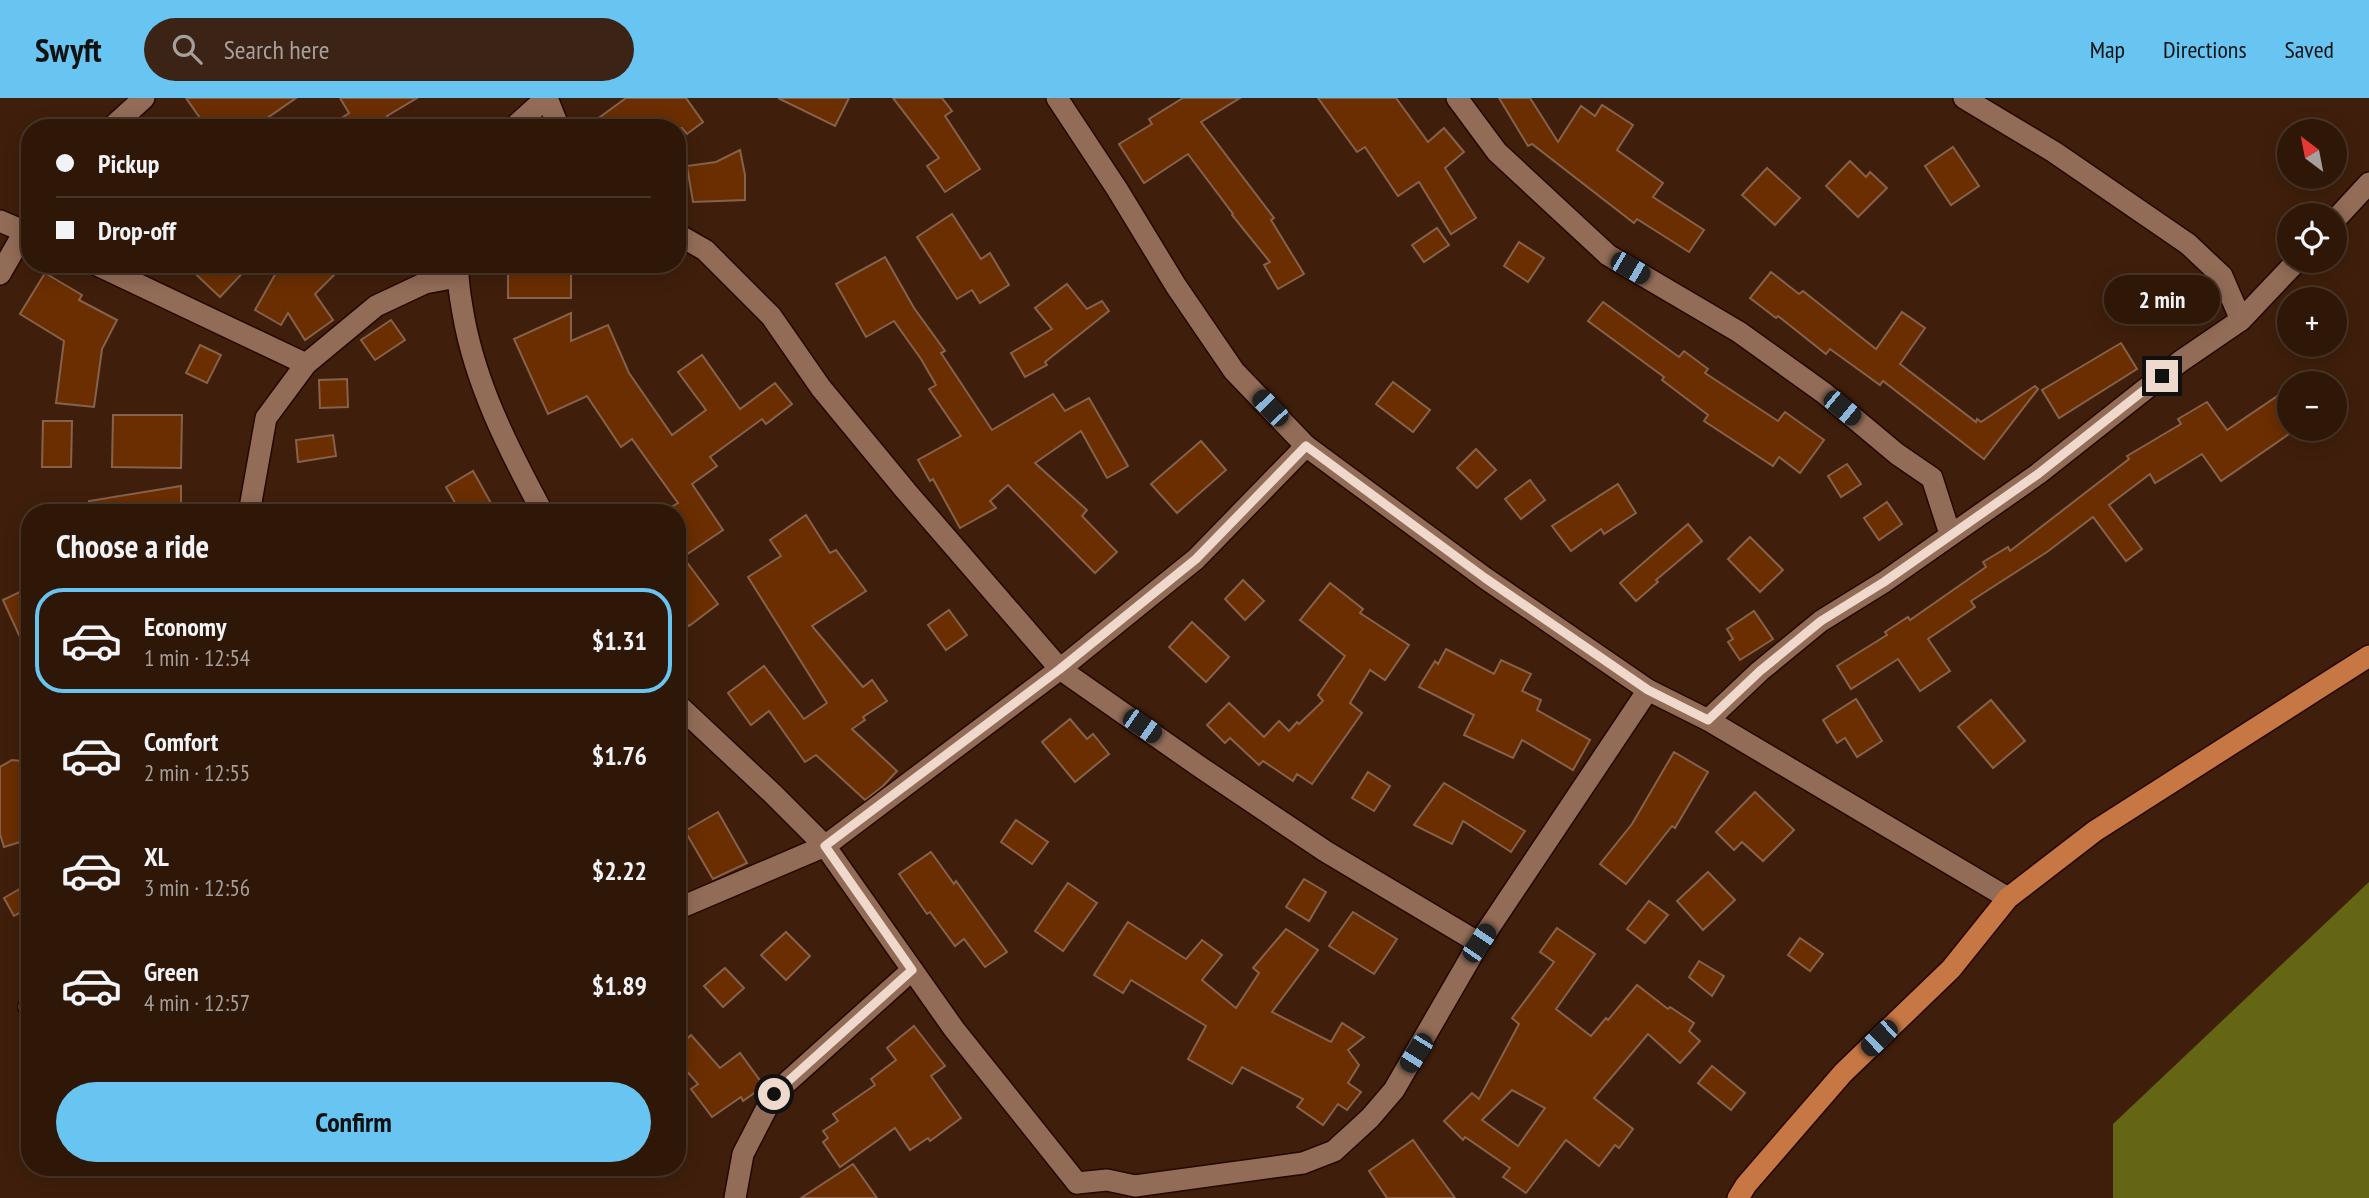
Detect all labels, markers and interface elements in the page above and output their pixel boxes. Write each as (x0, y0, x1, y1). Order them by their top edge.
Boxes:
search box (144, 18, 634, 81)
text: Swyft (35, 28, 102, 71)
icon: search (168, 30, 206, 68)
text: Search here (224, 33, 329, 66)
text: Map (2090, 34, 2125, 65)
text: Directions (2163, 34, 2247, 65)
text: Saved (2285, 34, 2334, 65)
north arrow (2277, 119, 2347, 189)
map controls (2277, 119, 2347, 441)
text: Pickup (98, 147, 159, 180)
button: locate (2277, 203, 2347, 273)
text: Drop-off (98, 214, 176, 247)
car (1607, 248, 1654, 288)
callout: 2 min (2104, 274, 2220, 324)
text: 2 min (2139, 285, 2185, 314)
button: + (2277, 287, 2347, 357)
route end (2146, 360, 2178, 392)
button: − (2277, 371, 2347, 441)
car (1248, 386, 1293, 430)
car (1820, 386, 1865, 430)
text: Choose a ride (56, 525, 209, 567)
icon: car (60, 609, 123, 672)
text: Economy (144, 610, 226, 643)
text: $1.31 (592, 624, 647, 657)
text: 1 min · 12:54 (144, 643, 250, 672)
car (1119, 705, 1166, 747)
icon: car (60, 724, 123, 787)
text: Comfort (144, 725, 218, 758)
text: $1.76 (592, 739, 647, 772)
text: 2 min · 12:55 (144, 758, 250, 787)
icon: car (60, 839, 123, 902)
text: XL (144, 840, 169, 873)
text: $2.22 (592, 854, 647, 887)
text: 3 min · 12:56 (144, 873, 250, 902)
car (1459, 920, 1500, 966)
icon: car (60, 954, 123, 1017)
text: Green (144, 955, 199, 988)
text: $1.89 (592, 969, 647, 1002)
text: 4 min · 12:57 (144, 988, 250, 1017)
car (1857, 1016, 1902, 1060)
car (1396, 1030, 1437, 1076)
route start (758, 1078, 790, 1110)
button: Confirm (56, 1082, 651, 1162)

